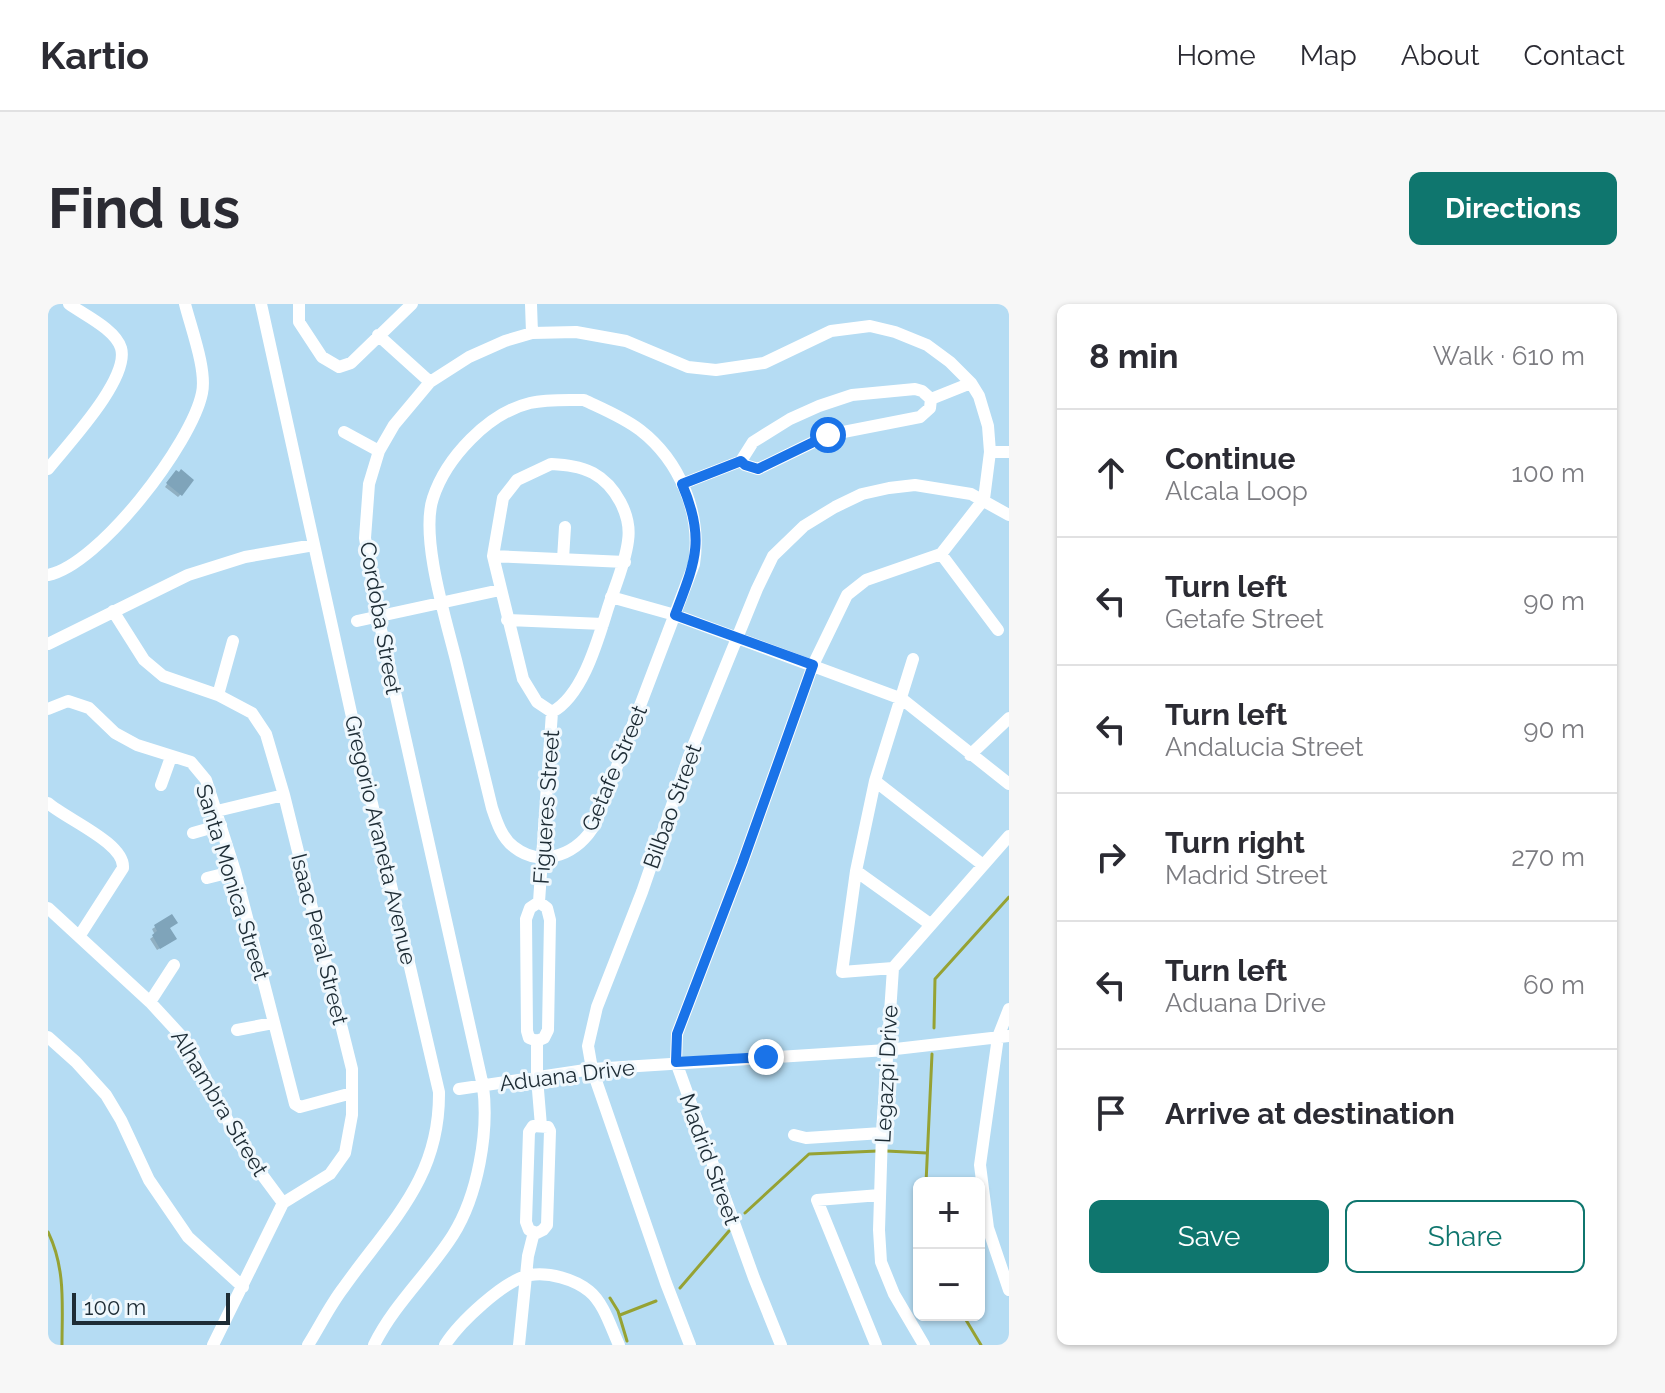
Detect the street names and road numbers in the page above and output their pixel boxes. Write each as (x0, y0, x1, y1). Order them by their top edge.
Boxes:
street label: Cordoba Street (355, 540, 407, 697)
street label: Getafe Street (576, 701, 652, 835)
street label: Gregorio Araneta Avenue (340, 713, 422, 967)
street label: Figueres Street (528, 728, 564, 885)
street label: Bilbao Street (637, 740, 707, 872)
street label: Santa Monica Street (191, 781, 275, 984)
street label: Isaac Peral Street (286, 851, 354, 1028)
street label: Legazpi Drive (869, 1004, 903, 1144)
street label: Alhambra Street (166, 1025, 274, 1181)
street label: Aduana Drive (498, 1054, 636, 1096)
street label: Madrid Street (674, 1090, 746, 1229)

